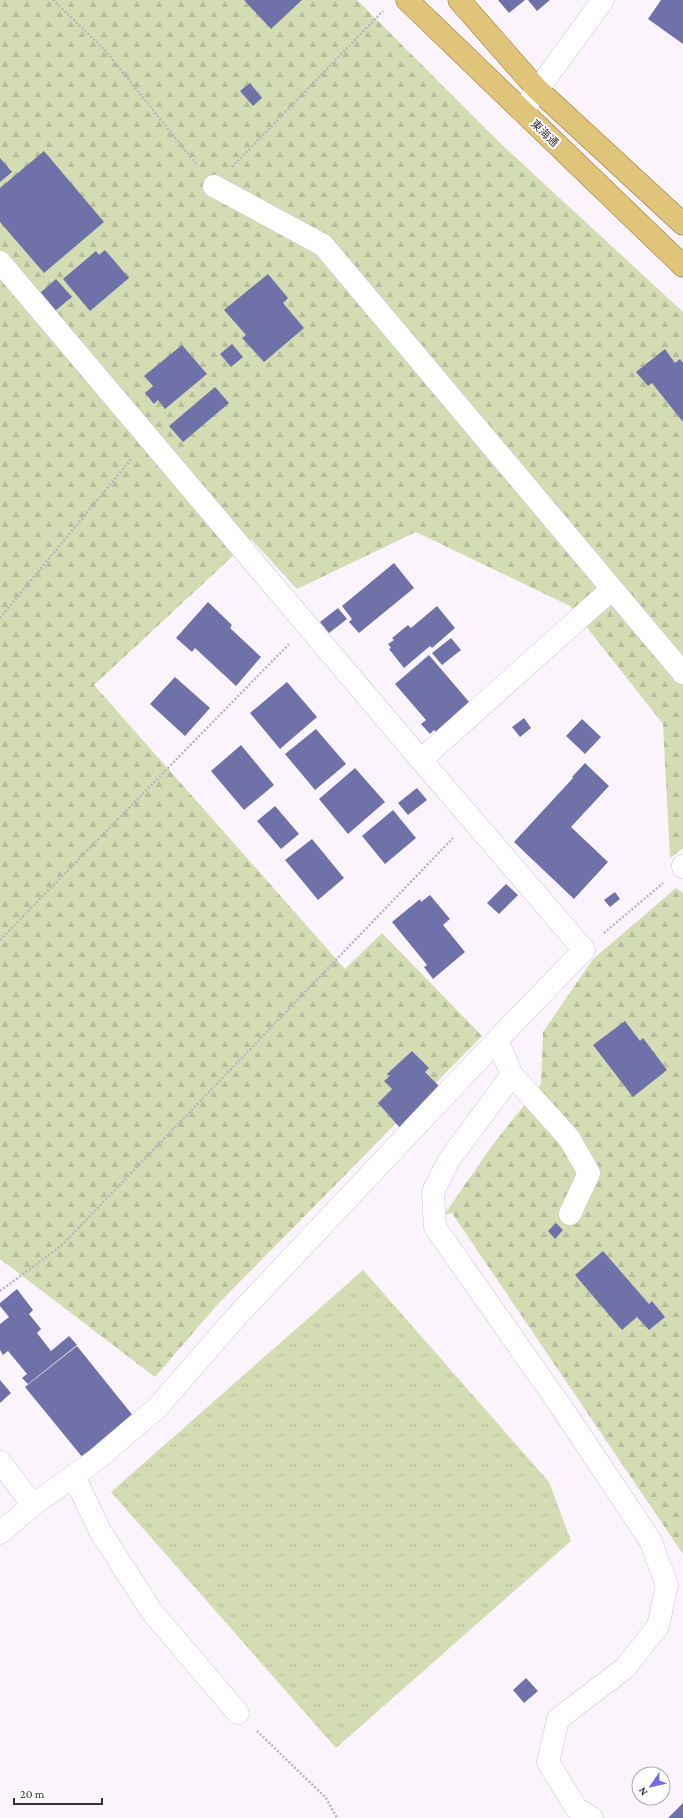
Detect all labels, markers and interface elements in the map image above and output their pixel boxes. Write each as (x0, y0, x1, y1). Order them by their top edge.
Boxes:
street label: 東海通 (529, 117, 561, 149)
north arrow (631, 1766, 671, 1806)
scale bar (14, 1780, 102, 1806)
text: N (635, 1785, 650, 1798)
text: 20 m (20, 1787, 45, 1801)

